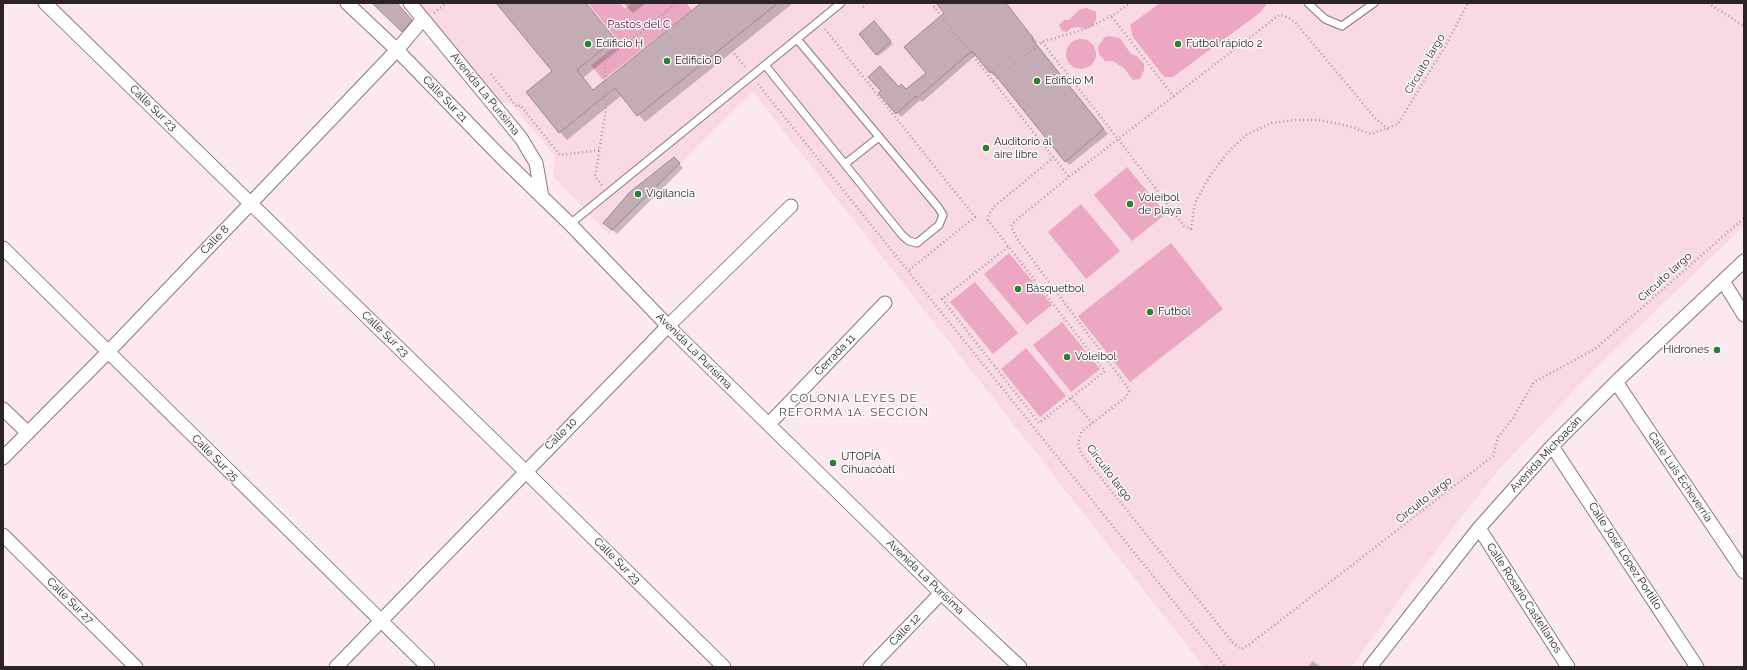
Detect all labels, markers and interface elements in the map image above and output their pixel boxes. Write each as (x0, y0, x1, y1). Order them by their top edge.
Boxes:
park label: Pastos del C (608, 18, 670, 32)
street label: Circuito largo (1402, 32, 1448, 96)
place label: Edificio H (596, 37, 643, 51)
place label: Fútbol rápido 2 (1186, 37, 1262, 51)
marker: Edificio H (583, 39, 593, 49)
marker: Fútbol rápido 2 (1173, 39, 1183, 49)
street label: Avenida La Purísima (448, 50, 522, 138)
place label: Edificio D (675, 54, 722, 68)
marker: Edificio D (662, 56, 672, 66)
street label: Calle Sur 21 (420, 73, 470, 125)
place label: Edificio M (1045, 74, 1094, 88)
marker: Edificio M (1032, 76, 1042, 86)
street label: Calle Sur 23 (127, 82, 179, 134)
place label: Auditorio al aire libre (994, 135, 1052, 161)
marker: Auditorio al aire libre (981, 143, 991, 153)
place label: Vigilancia (646, 187, 695, 201)
marker: Vigilancia (633, 189, 643, 199)
place label: Voleibol de playa (1138, 191, 1182, 217)
marker: Voleibol de playa (1125, 199, 1135, 209)
street label: Calle 8 (198, 223, 232, 257)
street label: Circuito largo (1635, 249, 1695, 305)
place label: Básquetbol (1026, 282, 1084, 296)
marker: Básquetbol (1013, 284, 1023, 294)
place label: Futbol (1158, 305, 1191, 319)
marker: Futbol (1145, 307, 1155, 317)
street label: Calle Sur 23 (359, 308, 411, 360)
street label: Avenida La Purísima (653, 310, 735, 392)
street label: Cerrada 11 (812, 331, 858, 379)
place label: Hidrones (1663, 343, 1709, 357)
marker: Hidrones (1712, 345, 1722, 355)
place label: Voleibol (1075, 350, 1116, 364)
marker: Voleibol (1062, 352, 1072, 362)
district label: COLONIA LEYES DE REFORMA 1A. SECCIÓN (779, 391, 929, 419)
street label: Avenida Michoacán (1507, 413, 1585, 495)
street label: Calle 10 (542, 415, 580, 453)
street label: Calle Luis Echeverría (1645, 429, 1715, 525)
street label: Calle Sur 25 (189, 432, 241, 484)
street label: Circuito largo (1083, 442, 1135, 504)
place label: UTOPÍA Cihuacóatl (841, 450, 895, 476)
marker: UTOPÍA Cihuacóatl (828, 458, 838, 468)
street label: Circuito largo (1393, 474, 1455, 526)
street label: Calle José López Portillo (1585, 500, 1665, 612)
street label: Calle Sur 23 (591, 535, 643, 587)
street label: Avenida La Purísima (884, 537, 966, 617)
street label: Calle Rosario Castellanos (1483, 541, 1565, 655)
street label: Calle Sur 27 (44, 575, 96, 627)
street label: Calle 12 (887, 611, 923, 649)

